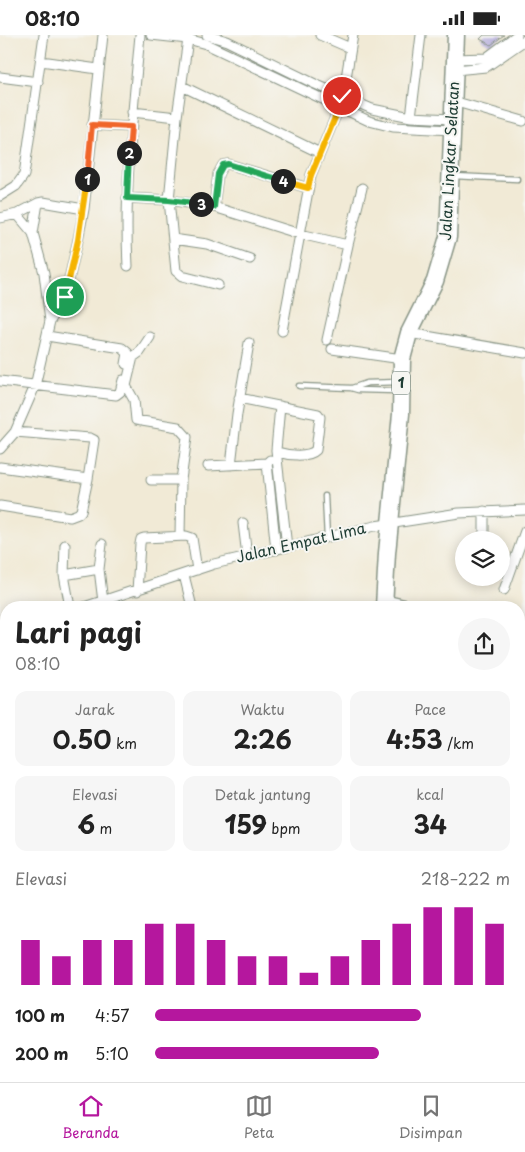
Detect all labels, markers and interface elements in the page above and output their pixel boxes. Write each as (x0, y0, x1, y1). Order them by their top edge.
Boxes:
text: 08:10 (25, 4, 80, 32)
pin (321, 75, 363, 117)
street label: Jalan Lingkar Selatan (433, 81, 464, 241)
icon: check (328, 82, 356, 110)
pin: 2 (116, 141, 142, 165)
text: 2 (125, 143, 134, 164)
pin: 1 (74, 167, 100, 191)
text: 1 (84, 169, 91, 190)
pin: 4 (270, 169, 296, 193)
text: 4 (279, 171, 288, 192)
pin: 3 (188, 191, 214, 217)
text: 3 (197, 194, 206, 215)
pin (44, 276, 86, 318)
icon: arrive (51, 283, 79, 311)
road number: 1 (392, 371, 410, 394)
street label: Jalan Empat Lima (233, 515, 368, 568)
map controls (455, 531, 510, 586)
button: layers (455, 531, 510, 586)
text: Lari pagi (15, 610, 142, 653)
button: share (458, 618, 510, 670)
text: 08:10 (15, 651, 60, 675)
text: Jarak (75, 699, 115, 720)
text: Waktu (240, 699, 285, 720)
text: Pace (414, 699, 446, 720)
text: 0.50 (53, 720, 111, 758)
text: 2:26 (233, 720, 292, 758)
text: 4:53 (386, 720, 443, 758)
text: km (111, 733, 137, 754)
text: /km (443, 733, 474, 754)
text: Elevasi (72, 784, 118, 805)
text: Detak jantung (214, 784, 311, 805)
text: kcal (416, 784, 444, 805)
text: 6 (77, 805, 95, 843)
text: 159 (224, 805, 267, 843)
text: 34 (413, 805, 447, 843)
text: m (95, 818, 112, 839)
text: bpm (267, 818, 301, 839)
text: Elevasi (15, 866, 67, 890)
text: 218–222 m (421, 866, 510, 890)
text: 100 m (15, 1003, 65, 1027)
text: 4:57 (95, 1003, 129, 1027)
text: 200 m (15, 1041, 69, 1065)
text: 5:10 (95, 1041, 129, 1065)
tab: Beranda (62, 1092, 119, 1143)
tab: Peta (244, 1092, 274, 1143)
tab: Disimpan (399, 1092, 463, 1143)

